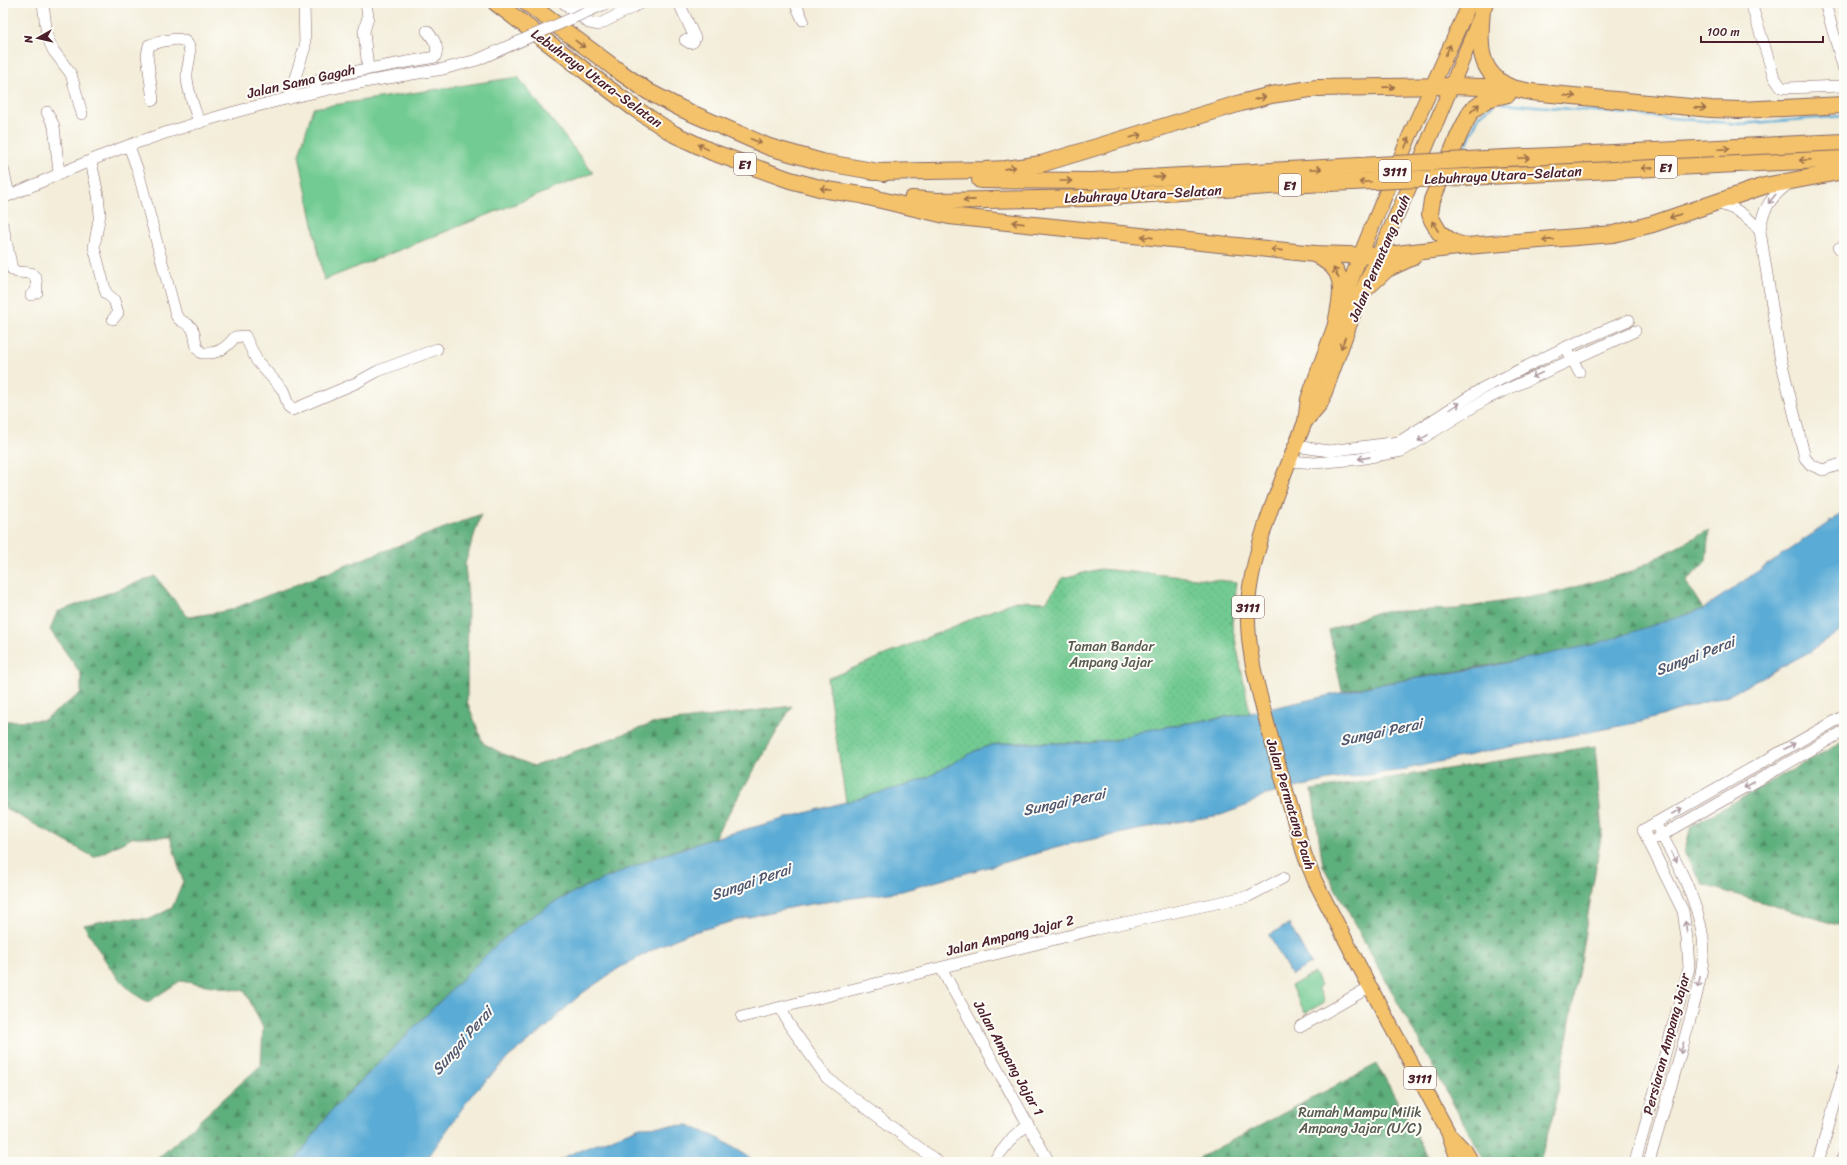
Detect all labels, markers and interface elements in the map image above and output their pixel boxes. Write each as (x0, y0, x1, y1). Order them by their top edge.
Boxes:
north arrow (18, 18, 58, 58)
scale bar (1701, 18, 1823, 44)
text: 100 m (1707, 21, 1740, 43)
street label: Lebuhraya Utara–Selatan (526, 22, 668, 135)
text: N (19, 34, 39, 45)
one-way arrow (575, 40, 586, 48)
one-way arrow (1445, 45, 1452, 57)
street label: Jalan Sama Gagah (244, 57, 358, 106)
one-way arrow (1382, 83, 1395, 90)
one-way arrow (1563, 92, 1576, 99)
one-way arrow (1254, 94, 1267, 101)
one-way arrow (1470, 103, 1480, 113)
one-way arrow (1693, 104, 1706, 112)
one-way arrow (1129, 132, 1142, 139)
one-way arrow (1404, 137, 1411, 149)
one-way arrow (750, 138, 762, 145)
one-way arrow (697, 143, 709, 151)
one-way arrow (1717, 145, 1730, 152)
road number: E1 (734, 153, 756, 175)
one-way arrow (1517, 154, 1530, 161)
road number: E1 (1655, 156, 1677, 178)
one-way arrow (1799, 157, 1812, 164)
street label: Lebuhraya Utara–Selatan (1424, 159, 1583, 192)
road number: 3111 (1379, 160, 1411, 182)
one-way arrow (1003, 164, 1016, 172)
one-way arrow (1641, 164, 1654, 172)
one-way arrow (1309, 165, 1322, 172)
one-way arrow (1152, 174, 1165, 181)
road number: E1 (1279, 174, 1301, 196)
one-way arrow (1059, 177, 1072, 185)
street label: Lebuhraya Utara–Selatan (1064, 178, 1223, 211)
one-way arrow (1359, 178, 1372, 185)
one-way arrow (820, 185, 833, 193)
street label: Jalan Permatang Pauh (1341, 191, 1418, 327)
one-way arrow (1767, 194, 1776, 204)
one-way arrow (963, 197, 976, 204)
one-way arrow (1670, 213, 1682, 221)
one-way arrow (1012, 220, 1025, 227)
one-way arrow (1431, 220, 1439, 232)
one-way arrow (1141, 233, 1154, 241)
one-way arrow (1542, 236, 1555, 244)
one-way arrow (1271, 247, 1284, 254)
one-way arrow (1332, 267, 1339, 279)
one-way arrow (1339, 337, 1347, 349)
one-way arrow (1531, 372, 1543, 379)
one-way arrow (1450, 402, 1461, 410)
one-way arrow (1418, 434, 1429, 442)
one-way arrow (1357, 454, 1370, 462)
road number: 3111 (1232, 596, 1264, 618)
water label: Sungai Perai (1651, 628, 1741, 683)
park label: Taman Bandar Ampang Jajar (1068, 634, 1155, 675)
water label: Sungai Perai (1338, 710, 1427, 753)
street label: Jalan Permatang Pauh (1258, 734, 1322, 873)
one-way arrow (1784, 742, 1796, 750)
water label: Sungai Perai (1021, 780, 1110, 823)
one-way arrow (1743, 782, 1755, 790)
one-way arrow (1671, 806, 1683, 814)
one-way arrow (1671, 851, 1679, 863)
water label: Sungai Perai (707, 855, 797, 908)
street label: Jalan Ampang Jajar 2 (943, 908, 1077, 964)
one-way arrow (1682, 921, 1690, 934)
street label: Persiaran Ampang Jajar (1636, 969, 1698, 1118)
one-way arrow (1694, 975, 1702, 988)
street label: Jalan Ampang Jajar 1 (966, 995, 1051, 1121)
water label: Sungai Perai (425, 999, 501, 1081)
one-way arrow (1678, 1041, 1685, 1054)
road number: 3111 (1404, 1067, 1436, 1089)
park label: Rumah Mampu Milik Ampang Jajar (U/C) (1298, 1100, 1422, 1141)

